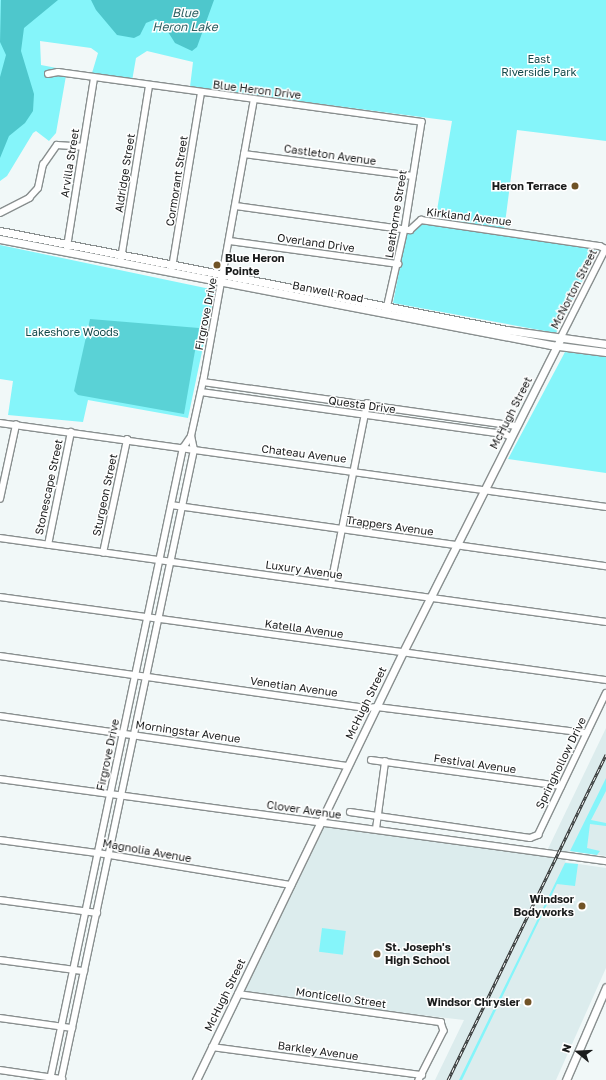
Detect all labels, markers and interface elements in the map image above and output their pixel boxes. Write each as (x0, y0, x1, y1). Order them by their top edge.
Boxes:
water label: Blue Heron Lake (152, 6, 218, 34)
park label: East Riverside Park (501, 53, 577, 79)
street label: Blue Heron Drive (212, 78, 302, 102)
street label: Arvilla Street (58, 128, 82, 198)
street label: Aldridge Street (112, 133, 138, 213)
street label: Cormorant Street (163, 135, 191, 227)
street label: Castleton Avenue (283, 142, 377, 168)
street label: Leathorne Street (383, 169, 409, 259)
place label: Heron Terrace (492, 179, 567, 193)
marker: Heron Terrace (570, 181, 580, 191)
street label: Kirkland Avenue (426, 205, 512, 229)
street label: Overland Drive (276, 231, 356, 255)
street label: McNorton Street (548, 247, 600, 331)
place label: Blue Heron Pointe (225, 252, 284, 278)
marker: Blue Heron Pointe (212, 260, 222, 270)
street label: Firgrove Drive (193, 277, 219, 351)
street label: Banwell Road (291, 279, 365, 305)
park label: Lakeshore Woods (25, 325, 119, 339)
street label: McHugh Street (487, 375, 535, 451)
street label: Questa Drive (328, 394, 396, 416)
street label: Stonescape Street (32, 438, 66, 536)
street label: Chateau Avenue (261, 442, 347, 466)
street label: Sturgeon Street (90, 453, 120, 537)
street label: Trappers Avenue (346, 513, 434, 539)
street label: Luxury Avenue (265, 558, 343, 582)
street label: Katella Avenue (264, 617, 344, 641)
street label: McHugh Street (343, 664, 389, 742)
street label: Venetian Avenue (249, 674, 339, 700)
street label: Springhollow Drive (533, 715, 589, 811)
street label: Firgrove Drive (94, 718, 122, 792)
street label: Morningstar Avenue (135, 718, 241, 746)
street label: Festival Avenue (433, 752, 517, 776)
street label: Clover Avenue (266, 798, 342, 822)
street label: Magnolia Avenue (102, 837, 192, 865)
place label: Windsor Bodyworks (514, 893, 574, 919)
marker: Windsor Bodyworks (577, 901, 587, 911)
place label: St. Joseph's High School (385, 941, 451, 967)
marker: St. Joseph's High School (372, 949, 382, 959)
street label: McHugh Street (202, 956, 248, 1034)
street label: Monticello Street (295, 985, 387, 1011)
place label: Windsor Chrysler (427, 995, 520, 1009)
marker: Windsor Chrysler (523, 997, 533, 1007)
north arrow (558, 1032, 598, 1072)
street label: Barkley Avenue (277, 1039, 359, 1063)
text: N (559, 1042, 574, 1054)

